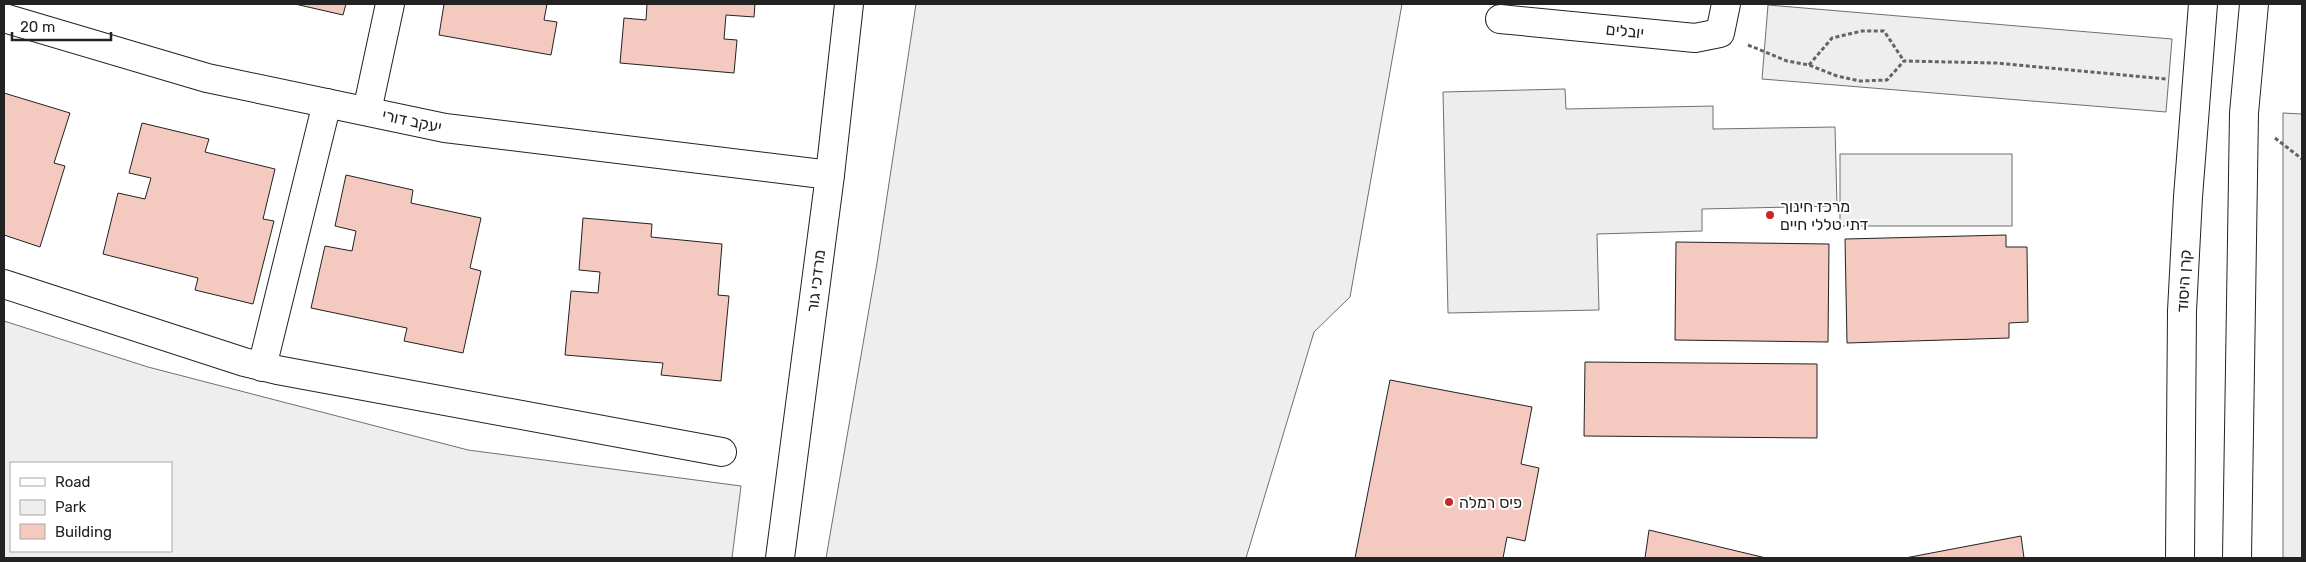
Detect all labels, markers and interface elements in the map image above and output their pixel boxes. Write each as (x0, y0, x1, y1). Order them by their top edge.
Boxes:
scale bar (12, 10, 111, 42)
text: 20 m (20, 18, 55, 36)
street label: יובלים (1605, 20, 1645, 42)
street label: יעקב דורי (380, 105, 444, 137)
place label: מרכז חינוך דתי טללי חיים (1780, 197, 1869, 234)
marker: מרכז חינוך דתי טללי חיים (1764, 209, 1776, 221)
street label: מרדכי גור (803, 248, 829, 314)
street label: קרן היסוד (2173, 249, 2195, 313)
legend (10, 462, 172, 552)
text: Road (55, 473, 91, 491)
place label: פיס רמלה (1459, 493, 1522, 512)
marker: פיס רמלה (1443, 496, 1455, 508)
text: Park (55, 498, 86, 516)
text: Building (55, 523, 112, 541)

